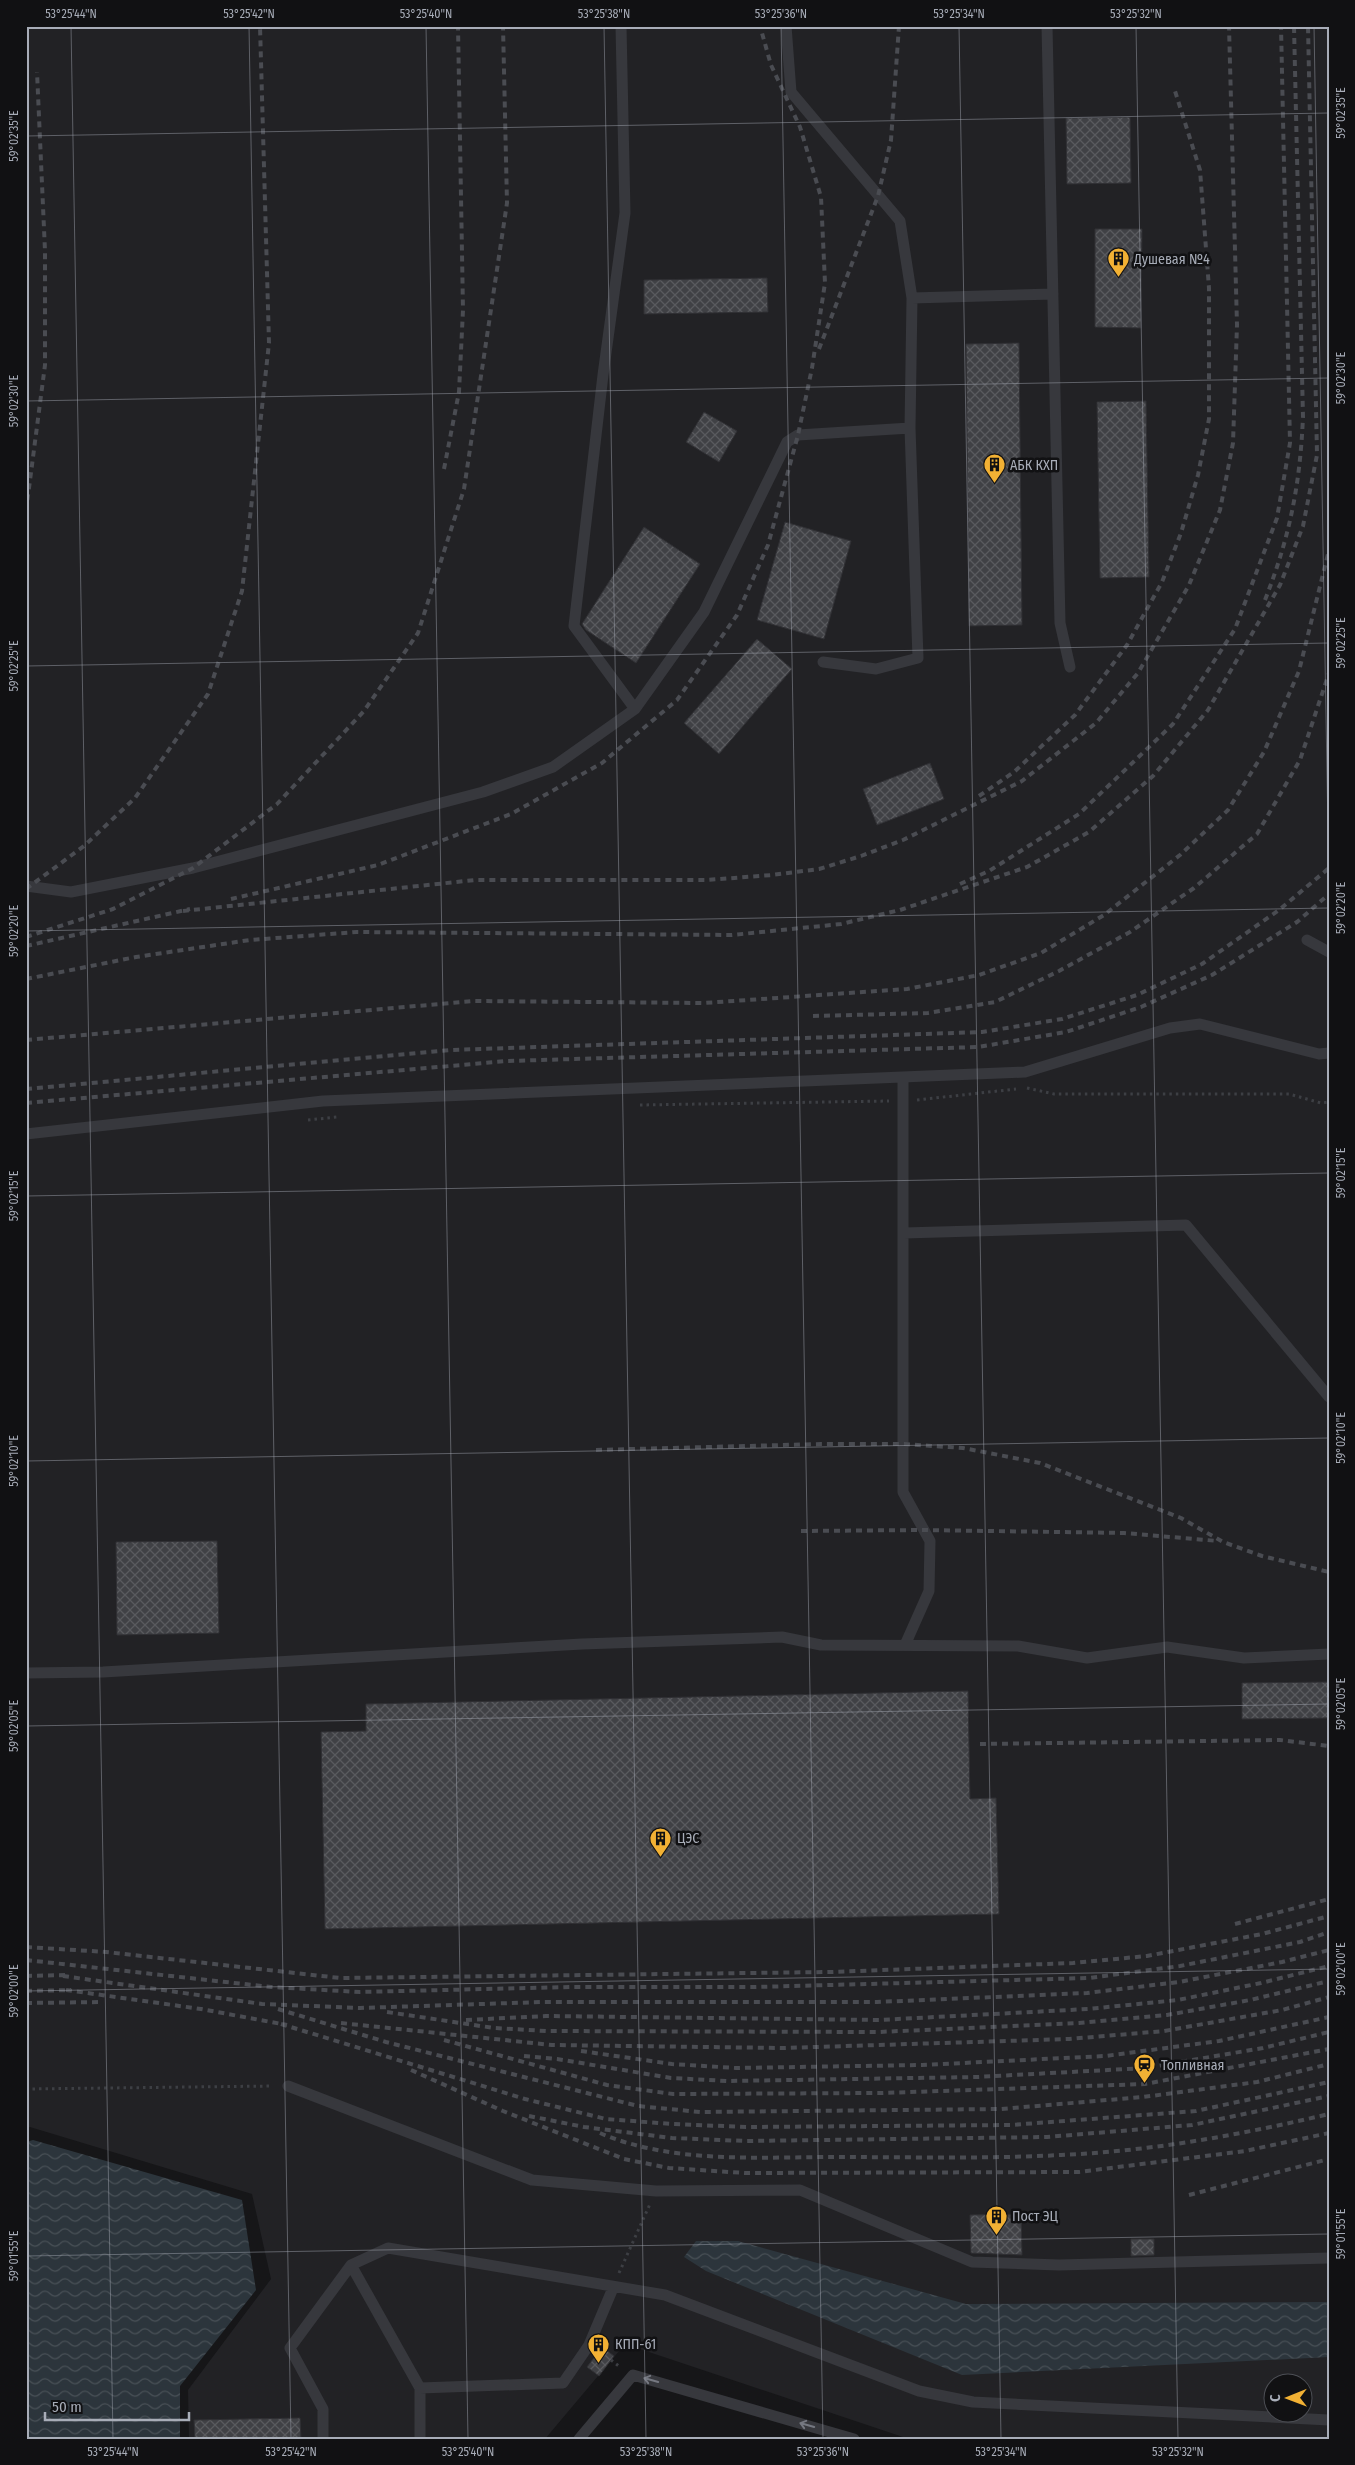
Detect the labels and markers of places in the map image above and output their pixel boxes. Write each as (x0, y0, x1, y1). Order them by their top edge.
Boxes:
building icon: Душевая №4 (1106, 247, 1130, 278)
place label: Душевая №4 (1133, 251, 1210, 268)
building icon: АБК КХП (982, 453, 1006, 484)
place label: АБК КХП (1010, 457, 1058, 474)
building icon: ЦЭС (649, 1826, 673, 1857)
place label: ЦЭС (677, 1830, 699, 1847)
station icon: Топливная (1133, 2053, 1157, 2084)
place label: Топливная (1161, 2057, 1225, 2074)
building icon: Пост ЭЦ (984, 2204, 1008, 2235)
place label: Пост ЭЦ (1012, 2208, 1059, 2225)
building icon: КПП-61 (587, 2332, 611, 2363)
place label: КПП-61 (615, 2336, 656, 2353)

